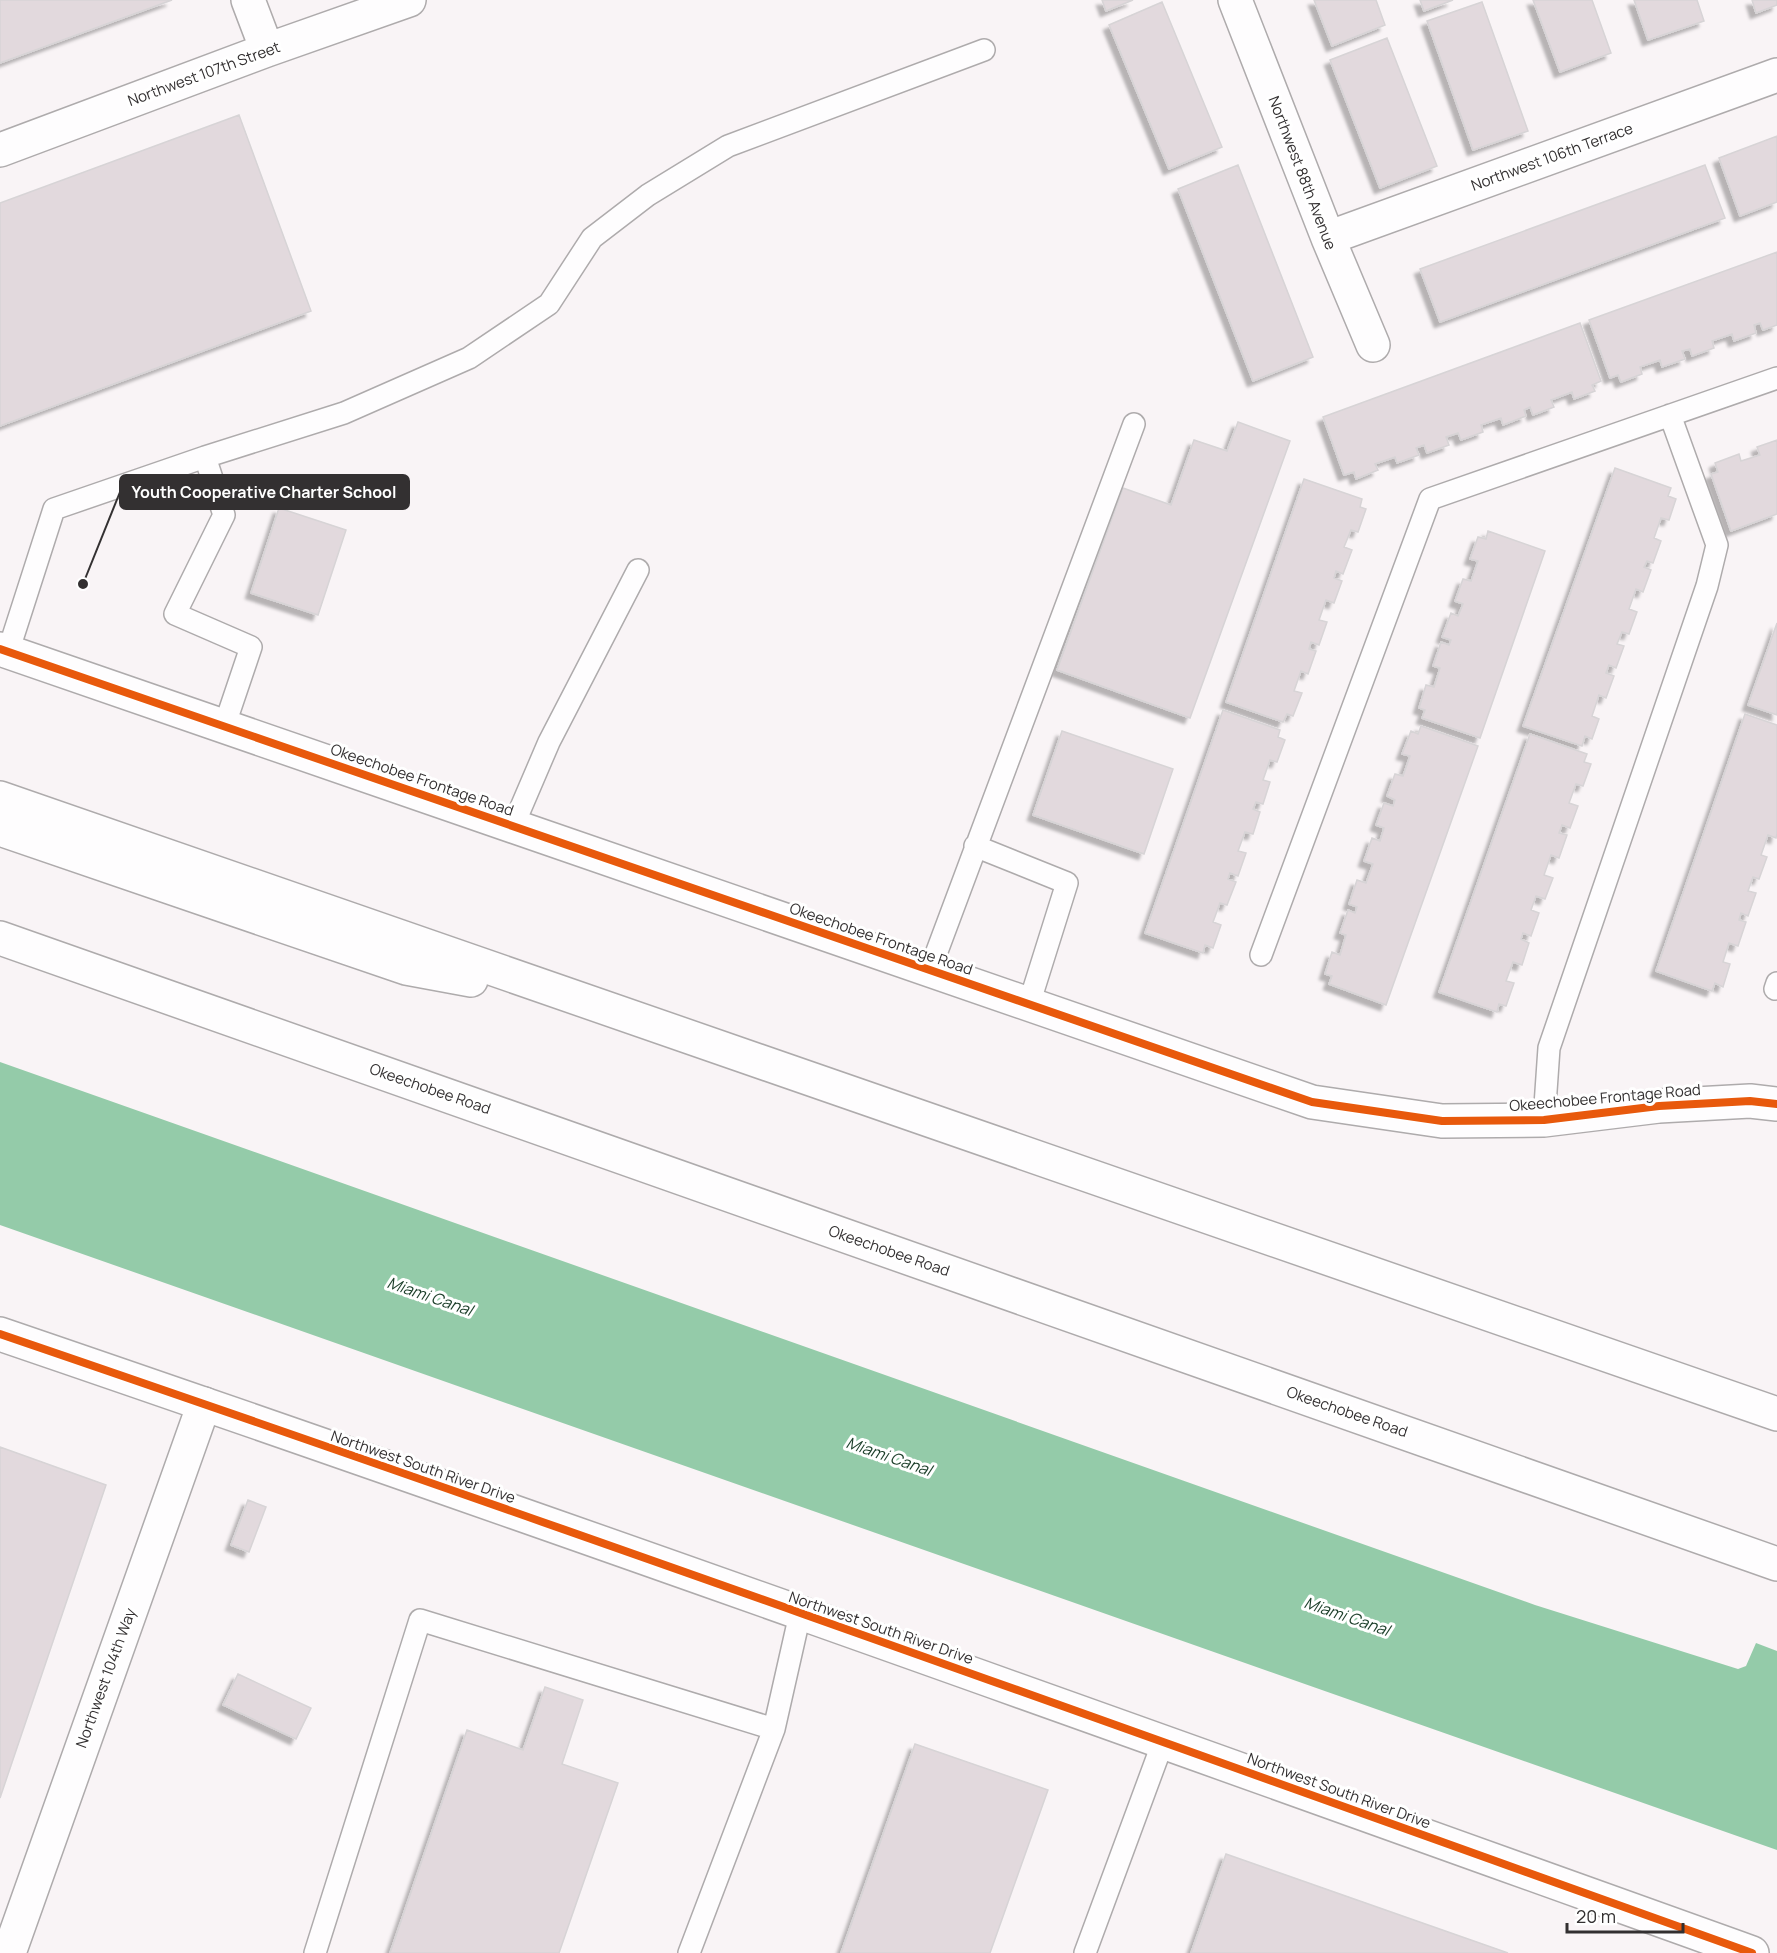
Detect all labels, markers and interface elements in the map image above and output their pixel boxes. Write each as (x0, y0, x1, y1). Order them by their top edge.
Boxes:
street label: Northwest 107th Street (125, 36, 283, 111)
street label: Northwest 88th Avenue (1263, 93, 1342, 253)
street label: Northwest 106th Terrace (1468, 117, 1636, 196)
callout: Youth Cooperative Charter School (120, 475, 409, 509)
text: Youth Cooperative Charter School (132, 481, 396, 503)
street label: Okeechobee Frontage Road (328, 738, 516, 821)
street label: Okeechobee Frontage Road (787, 897, 975, 980)
street label: Okeechobee Road (367, 1058, 493, 1119)
street label: Okeechobee Frontage Road (1508, 1079, 1702, 1116)
street label: Okeechobee Road (826, 1220, 952, 1281)
water label: Miami Canal (384, 1271, 478, 1322)
street label: Okeechobee Road (1284, 1381, 1410, 1442)
street label: Northwest South River Drive (328, 1425, 518, 1508)
water label: Miami Canal (843, 1431, 937, 1482)
street label: Northwest South River Drive (786, 1586, 976, 1669)
water label: Miami Canal (1301, 1591, 1395, 1642)
street label: Northwest 104th Way (70, 1605, 141, 1751)
street label: Northwest South River Drive (1245, 1748, 1434, 1834)
scale bar (1567, 1896, 1682, 1934)
text: 20 m (1576, 1904, 1616, 1928)

